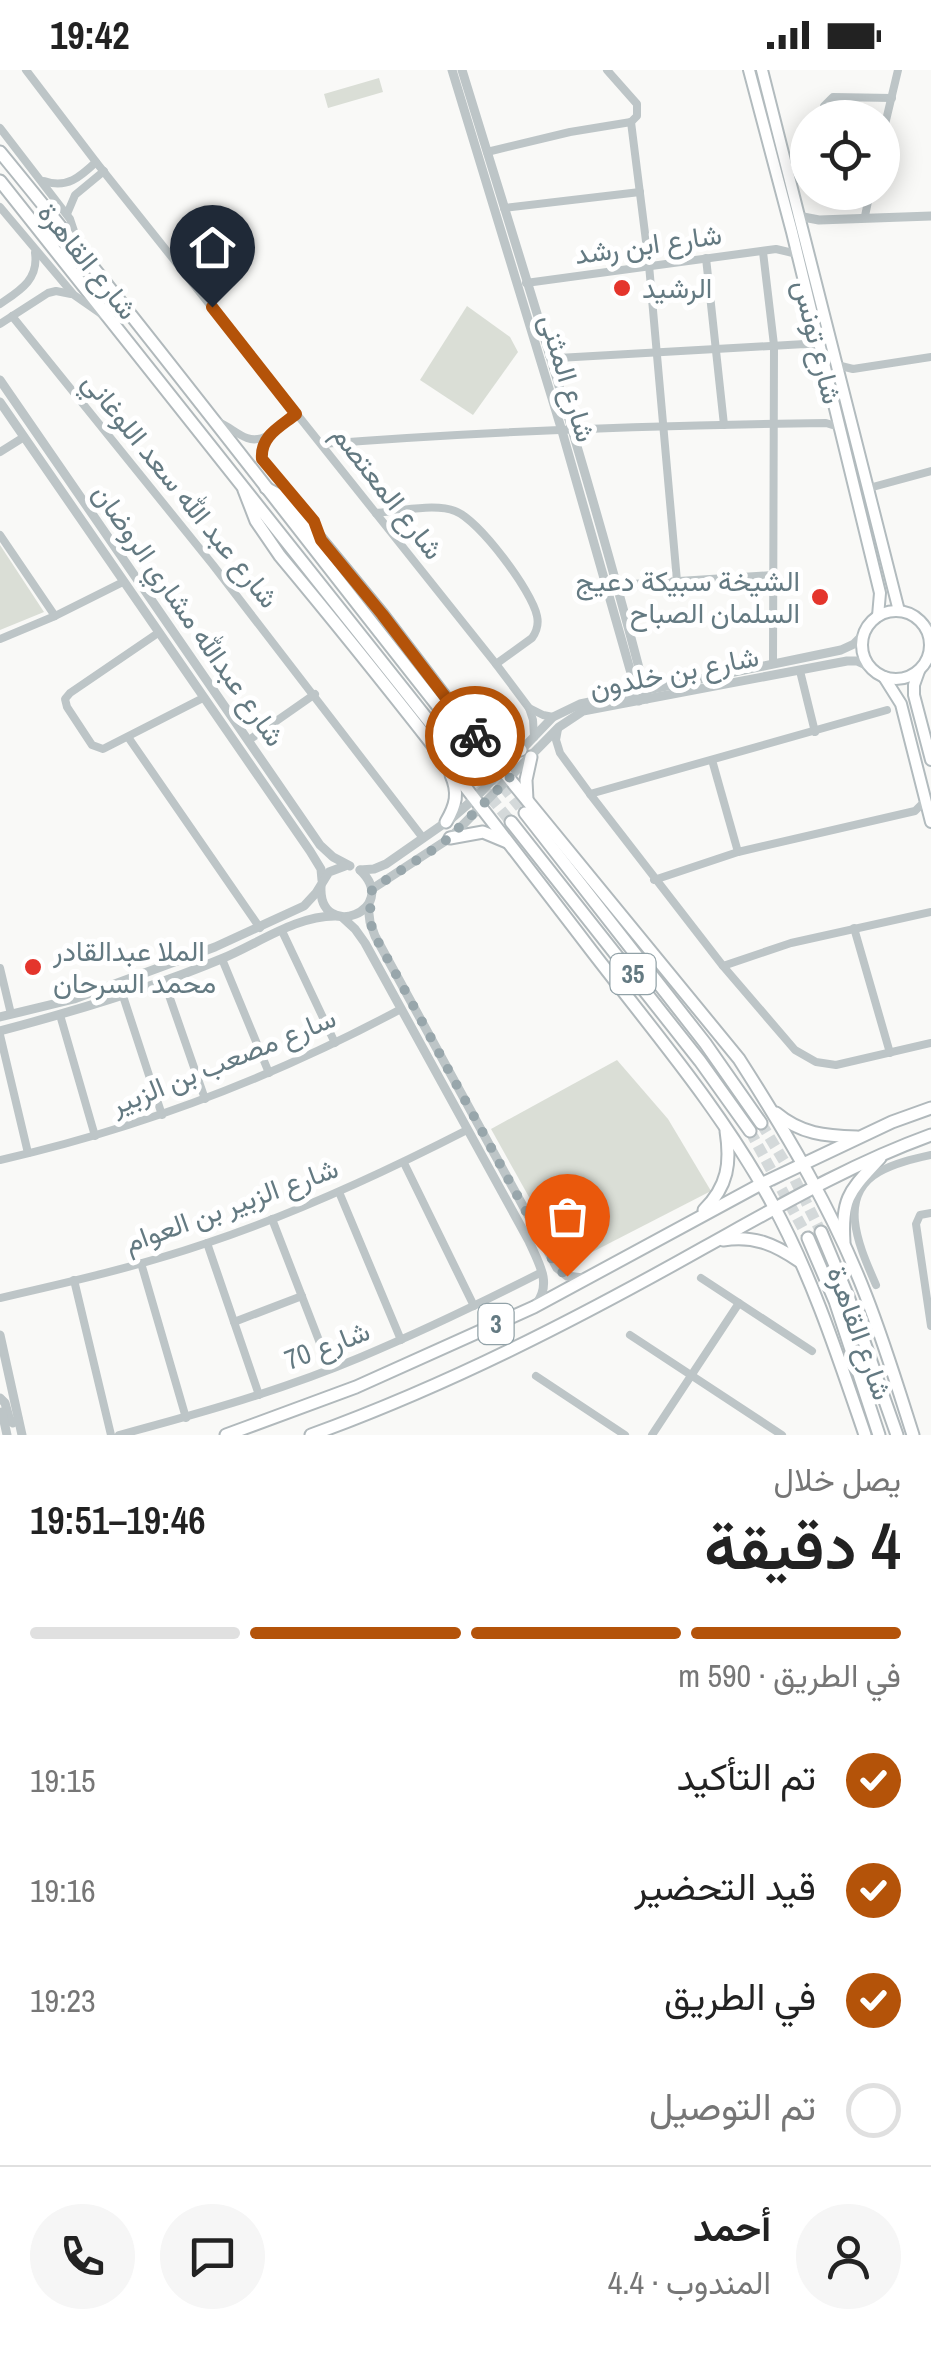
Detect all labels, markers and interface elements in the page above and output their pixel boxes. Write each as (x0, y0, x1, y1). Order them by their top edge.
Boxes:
text: 19:42 (50, 10, 130, 61)
map controls (790, 100, 900, 210)
button: locate (790, 100, 900, 210)
street label: شارع القاهرة (29, 195, 147, 327)
pin (170, 205, 255, 308)
street label: شارع ابن رشد (572, 215, 724, 273)
icon: home (185, 220, 240, 275)
place label: الرشيد (642, 269, 712, 307)
street label: شارع تونس (784, 276, 852, 408)
marker: الرشيد (611, 277, 633, 299)
street label: شارع المثنى (531, 310, 605, 446)
street label: شارع عبد الله سعد اللوغاني (71, 364, 288, 618)
street label: شارع المعتصم (323, 417, 453, 567)
street label: شارع عبدالله مشاري الروضان (81, 476, 294, 756)
place label: الشيخة سبيكة دعيج السلمان الصباح (576, 562, 800, 632)
marker: الشيخة سبيكة دعيج السلمان الصباح (809, 586, 831, 608)
street label: شارع بن خلدون (586, 637, 762, 707)
courier (425, 686, 525, 786)
icon: bike (448, 709, 503, 764)
place label: الملا عبدالقادر محمد السرحان (52, 932, 216, 1002)
road number: 35 (610, 954, 656, 994)
marker: الملا عبدالقادر محمد السرحان (22, 956, 44, 978)
street label: سارع مصعب بن الزبير (104, 998, 341, 1124)
street label: شارع الزبير بن العوام (119, 1149, 343, 1261)
pin (525, 1174, 610, 1277)
icon: bag (540, 1189, 595, 1244)
street label: شارع القاهرة (818, 1261, 902, 1405)
road number: 3 (478, 1304, 514, 1344)
street label: شارع 70 (279, 1311, 375, 1379)
text: يصل خلال (774, 1458, 901, 1501)
text: 19:46–19:51 (30, 1495, 206, 1546)
text: 4 دقيقة (704, 1502, 901, 1589)
text: في الطريق · 590 m (678, 1654, 901, 1697)
text: تم التأكيد (676, 1751, 816, 1802)
icon: check (846, 1753, 901, 1808)
text: 19:15 (30, 1759, 96, 1802)
text: قيد التحضير (634, 1861, 816, 1912)
icon: check (846, 1863, 901, 1918)
text: 19:16 (30, 1869, 96, 1912)
text: في الطريق (664, 1971, 816, 2022)
icon: check (846, 1973, 901, 2028)
text: 19:23 (30, 1979, 96, 2022)
text: تم التوصيل (649, 2081, 816, 2132)
text: أحمد (693, 2202, 771, 2253)
button: phone (30, 2204, 135, 2309)
button: chat (160, 2204, 265, 2309)
button: person (796, 2204, 901, 2309)
text: المندوب · 4.4 (608, 2261, 771, 2304)

